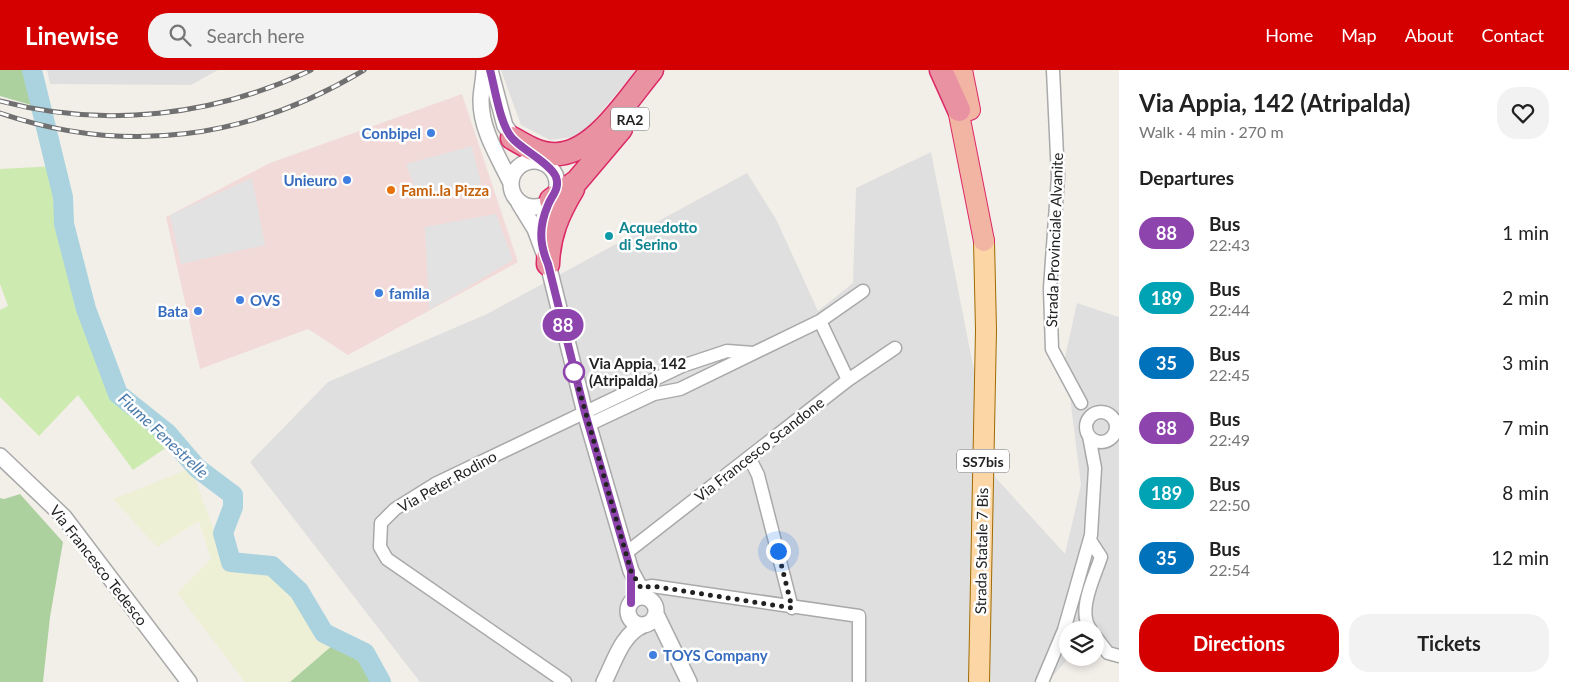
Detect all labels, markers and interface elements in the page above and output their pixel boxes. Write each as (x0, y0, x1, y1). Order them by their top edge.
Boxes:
search box (148, 13, 498, 58)
text: Linewise (25, 21, 118, 50)
icon: search (166, 21, 194, 49)
text: Search here (206, 24, 304, 47)
text: Home (1265, 24, 1313, 46)
text: Map (1341, 24, 1377, 46)
text: About (1405, 24, 1454, 46)
text: Contact (1482, 24, 1544, 46)
button: heart (1497, 87, 1549, 139)
text: Via Appia, 142 (Atripalda) (1139, 88, 1410, 117)
road number: RA2 (611, 108, 649, 131)
text: Walk · 4 min · 270 m (1139, 122, 1284, 141)
place label: Conbipel (362, 124, 421, 142)
marker: Conbipel (425, 127, 437, 139)
street label: Strada Provinciale Alvanite (1042, 152, 1066, 328)
text: Departures (1139, 166, 1234, 189)
place label: Unieuro (283, 171, 337, 189)
marker: Unieuro (341, 174, 353, 186)
place label: Fami..la Pizza (401, 181, 489, 199)
marker: Fami..la Pizza (385, 184, 397, 196)
text: Bus (1209, 212, 1240, 235)
place label: Acquedotto di Serino (618, 218, 698, 253)
text: 1 min (1502, 221, 1549, 244)
text: 88 (1156, 222, 1177, 244)
marker: Acquedotto di Serino (603, 230, 615, 242)
text: 22:43 (1209, 235, 1250, 254)
text: Bus (1209, 277, 1240, 300)
place label: famila (389, 284, 430, 302)
text: 2 min (1502, 286, 1549, 309)
marker: famila (373, 287, 385, 299)
text: 189 (1151, 287, 1182, 309)
place label: OVS (250, 291, 280, 309)
marker: OVS (234, 294, 246, 306)
text: 22:44 (1209, 300, 1250, 319)
place label: Bata (158, 302, 188, 320)
marker: Bata (192, 305, 204, 317)
line badge: 88 (540, 309, 586, 341)
text: 88 (553, 314, 573, 336)
text: Bus (1209, 342, 1240, 365)
text: 3 min (1502, 351, 1549, 374)
text: 35 (1156, 352, 1177, 374)
place label: Via Appia, 142 (Atripalda) (588, 354, 686, 389)
marker: Via Appia, 142 (Atripalda) (563, 361, 585, 383)
text: 22:45 (1209, 365, 1250, 384)
water label: Fiume Fenestrelle (115, 389, 213, 482)
street label: Via Francesco Scandone (691, 393, 827, 505)
text: Bus (1209, 407, 1240, 430)
text: 7 min (1502, 416, 1549, 439)
text: 88 (1156, 417, 1177, 439)
text: 22:49 (1209, 430, 1250, 449)
street label: Via Peter Rodino (395, 446, 499, 516)
road number: SS7bis (957, 450, 1009, 472)
text: Bus (1209, 472, 1240, 495)
text: 8 min (1502, 481, 1549, 504)
text: 189 (1151, 482, 1182, 504)
street label: Strada Statale 7 Bis (971, 488, 991, 614)
text: 22:50 (1209, 495, 1250, 514)
street label: Via Francesco Tedesco (46, 501, 152, 629)
text: Bus (1209, 537, 1240, 560)
your location (766, 539, 791, 564)
text: 12 min (1491, 546, 1549, 569)
text: 35 (1156, 547, 1177, 569)
text: 22:54 (1209, 560, 1250, 579)
button: Directions (1139, 614, 1339, 672)
button: Tickets (1349, 614, 1549, 672)
map controls (1059, 621, 1104, 666)
button: layers (1059, 621, 1104, 666)
place label: TOYS Company (663, 646, 768, 664)
marker: TOYS Company (647, 649, 659, 661)

